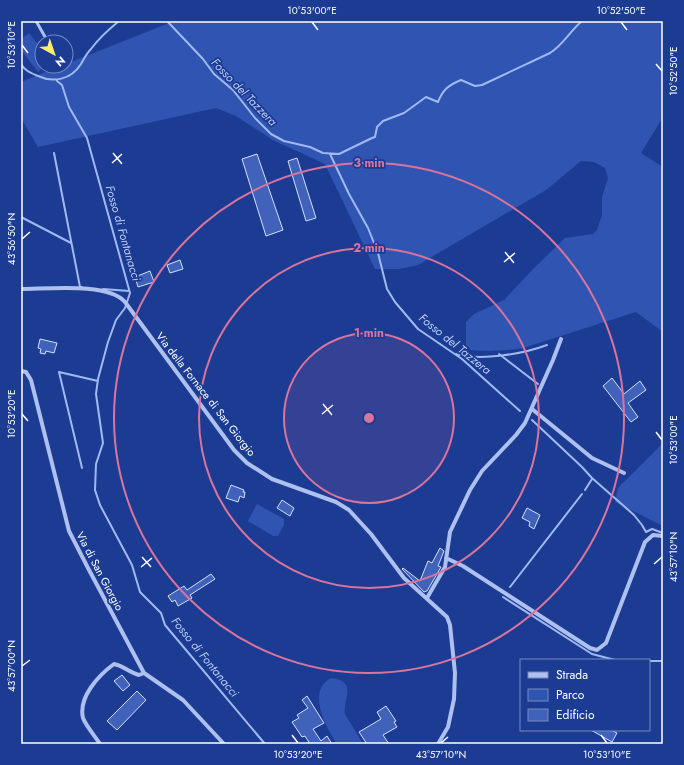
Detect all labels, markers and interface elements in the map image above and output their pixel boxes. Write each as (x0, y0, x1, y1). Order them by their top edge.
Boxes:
text: 10°53'00"E (287, 3, 337, 18)
text: 10°52'50"E (596, 3, 646, 18)
text: 10°53'10"E (4, 21, 19, 69)
north arrow (34, 34, 74, 74)
text: 10°52'50"E (666, 46, 681, 96)
text: N (52, 53, 69, 71)
water label: Fosso del Tazzera (207, 54, 281, 130)
text: 3 min (353, 154, 385, 172)
water label: Fosso di Fontanacci (101, 183, 146, 284)
text: 43°56'50"N (4, 213, 19, 265)
text: 2 min (353, 239, 385, 257)
water label: Fosso del Tazzera (415, 309, 495, 379)
text: 1 min (354, 324, 384, 342)
street label: Via della Fornace di San Giorgio (152, 329, 260, 459)
text: 10°53'20"E (4, 389, 19, 439)
centre of rings (362, 411, 376, 425)
text: 10°53'00"E (666, 415, 681, 465)
street label: Via di San Giorgio (72, 529, 128, 613)
text: 43°57'10"N (666, 532, 681, 582)
water label: Fosso di Fontanacci (167, 613, 244, 702)
text: 43°57'00"N (4, 640, 19, 692)
legend (520, 659, 650, 731)
text: Strada (556, 666, 588, 684)
text: Parco (556, 686, 585, 704)
text: Edificio (556, 706, 595, 724)
text: 10°53'20"E (273, 747, 323, 762)
text: 43°57'10"N (416, 747, 466, 762)
text: 10°53'10"E (583, 747, 631, 762)

